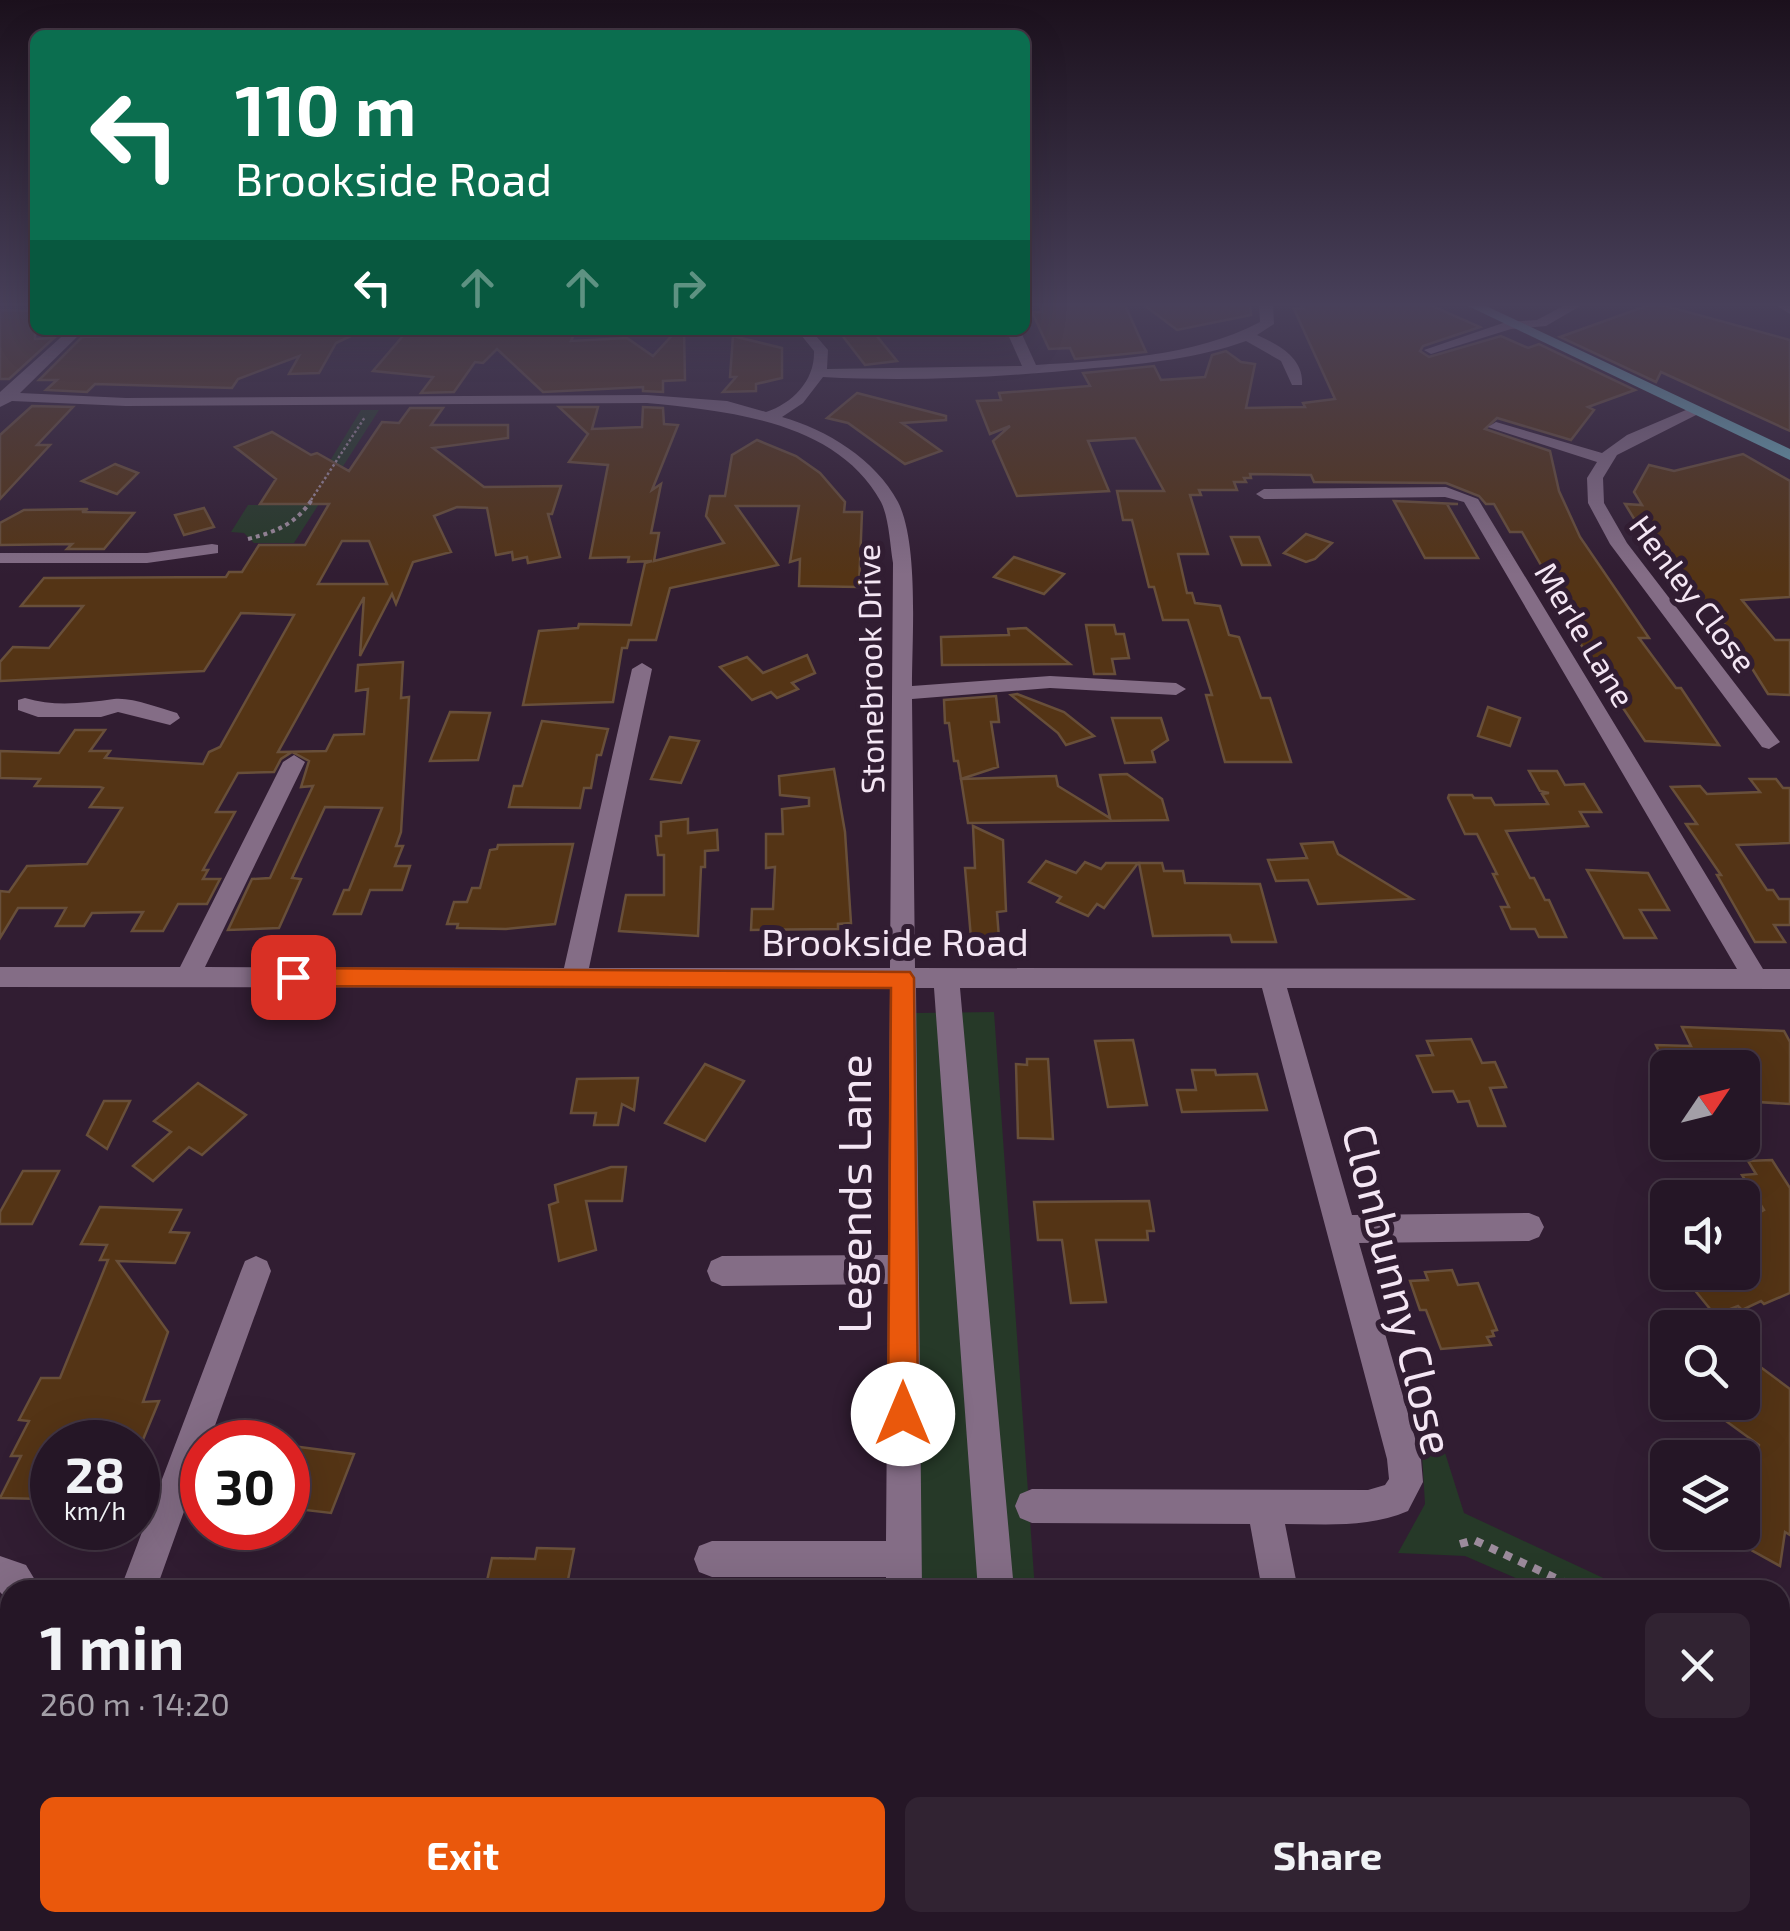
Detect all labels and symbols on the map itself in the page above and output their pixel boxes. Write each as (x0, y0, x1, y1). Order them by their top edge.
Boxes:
street label: Henley Close (1623, 507, 1765, 679)
street label: Stonebrook Drive (848, 544, 890, 794)
street label: Merle Lane (1528, 555, 1644, 713)
street label: Brookside Road (761, 918, 1029, 964)
pin (251, 935, 336, 1020)
north arrow (1650, 1050, 1760, 1160)
street label: Legends Lane (826, 1054, 880, 1334)
street label: Clonbunny Close (1333, 1118, 1467, 1460)
position arrow (851, 1362, 955, 1466)
speed limit sign: 30 (180, 1420, 310, 1550)

